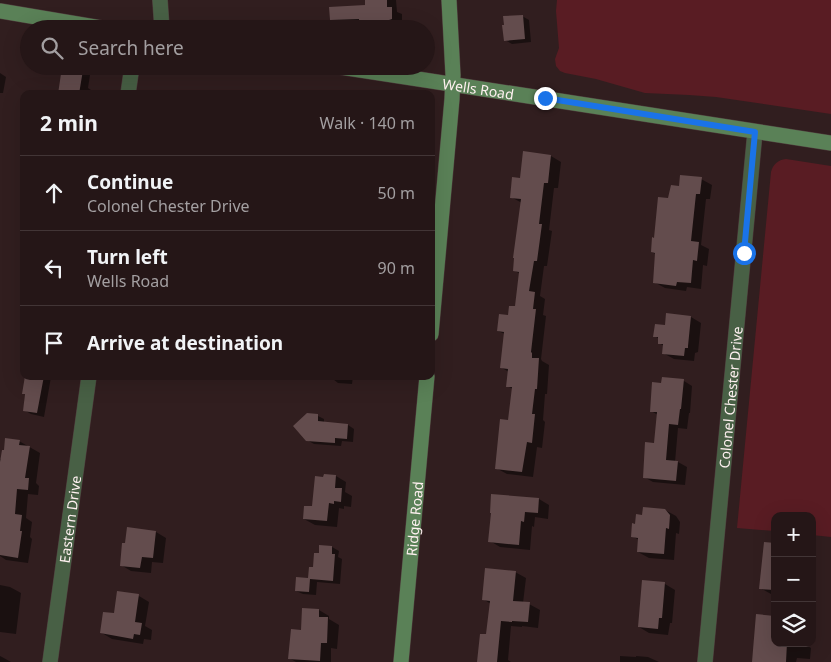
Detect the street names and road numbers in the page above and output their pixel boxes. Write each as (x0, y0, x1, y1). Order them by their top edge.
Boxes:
street label: Wells Road (441, 73, 515, 103)
street label: Colonel Chester Drive (714, 325, 746, 469)
street label: Eastern Drive (54, 474, 85, 564)
street label: Ridge Road (401, 480, 427, 557)

